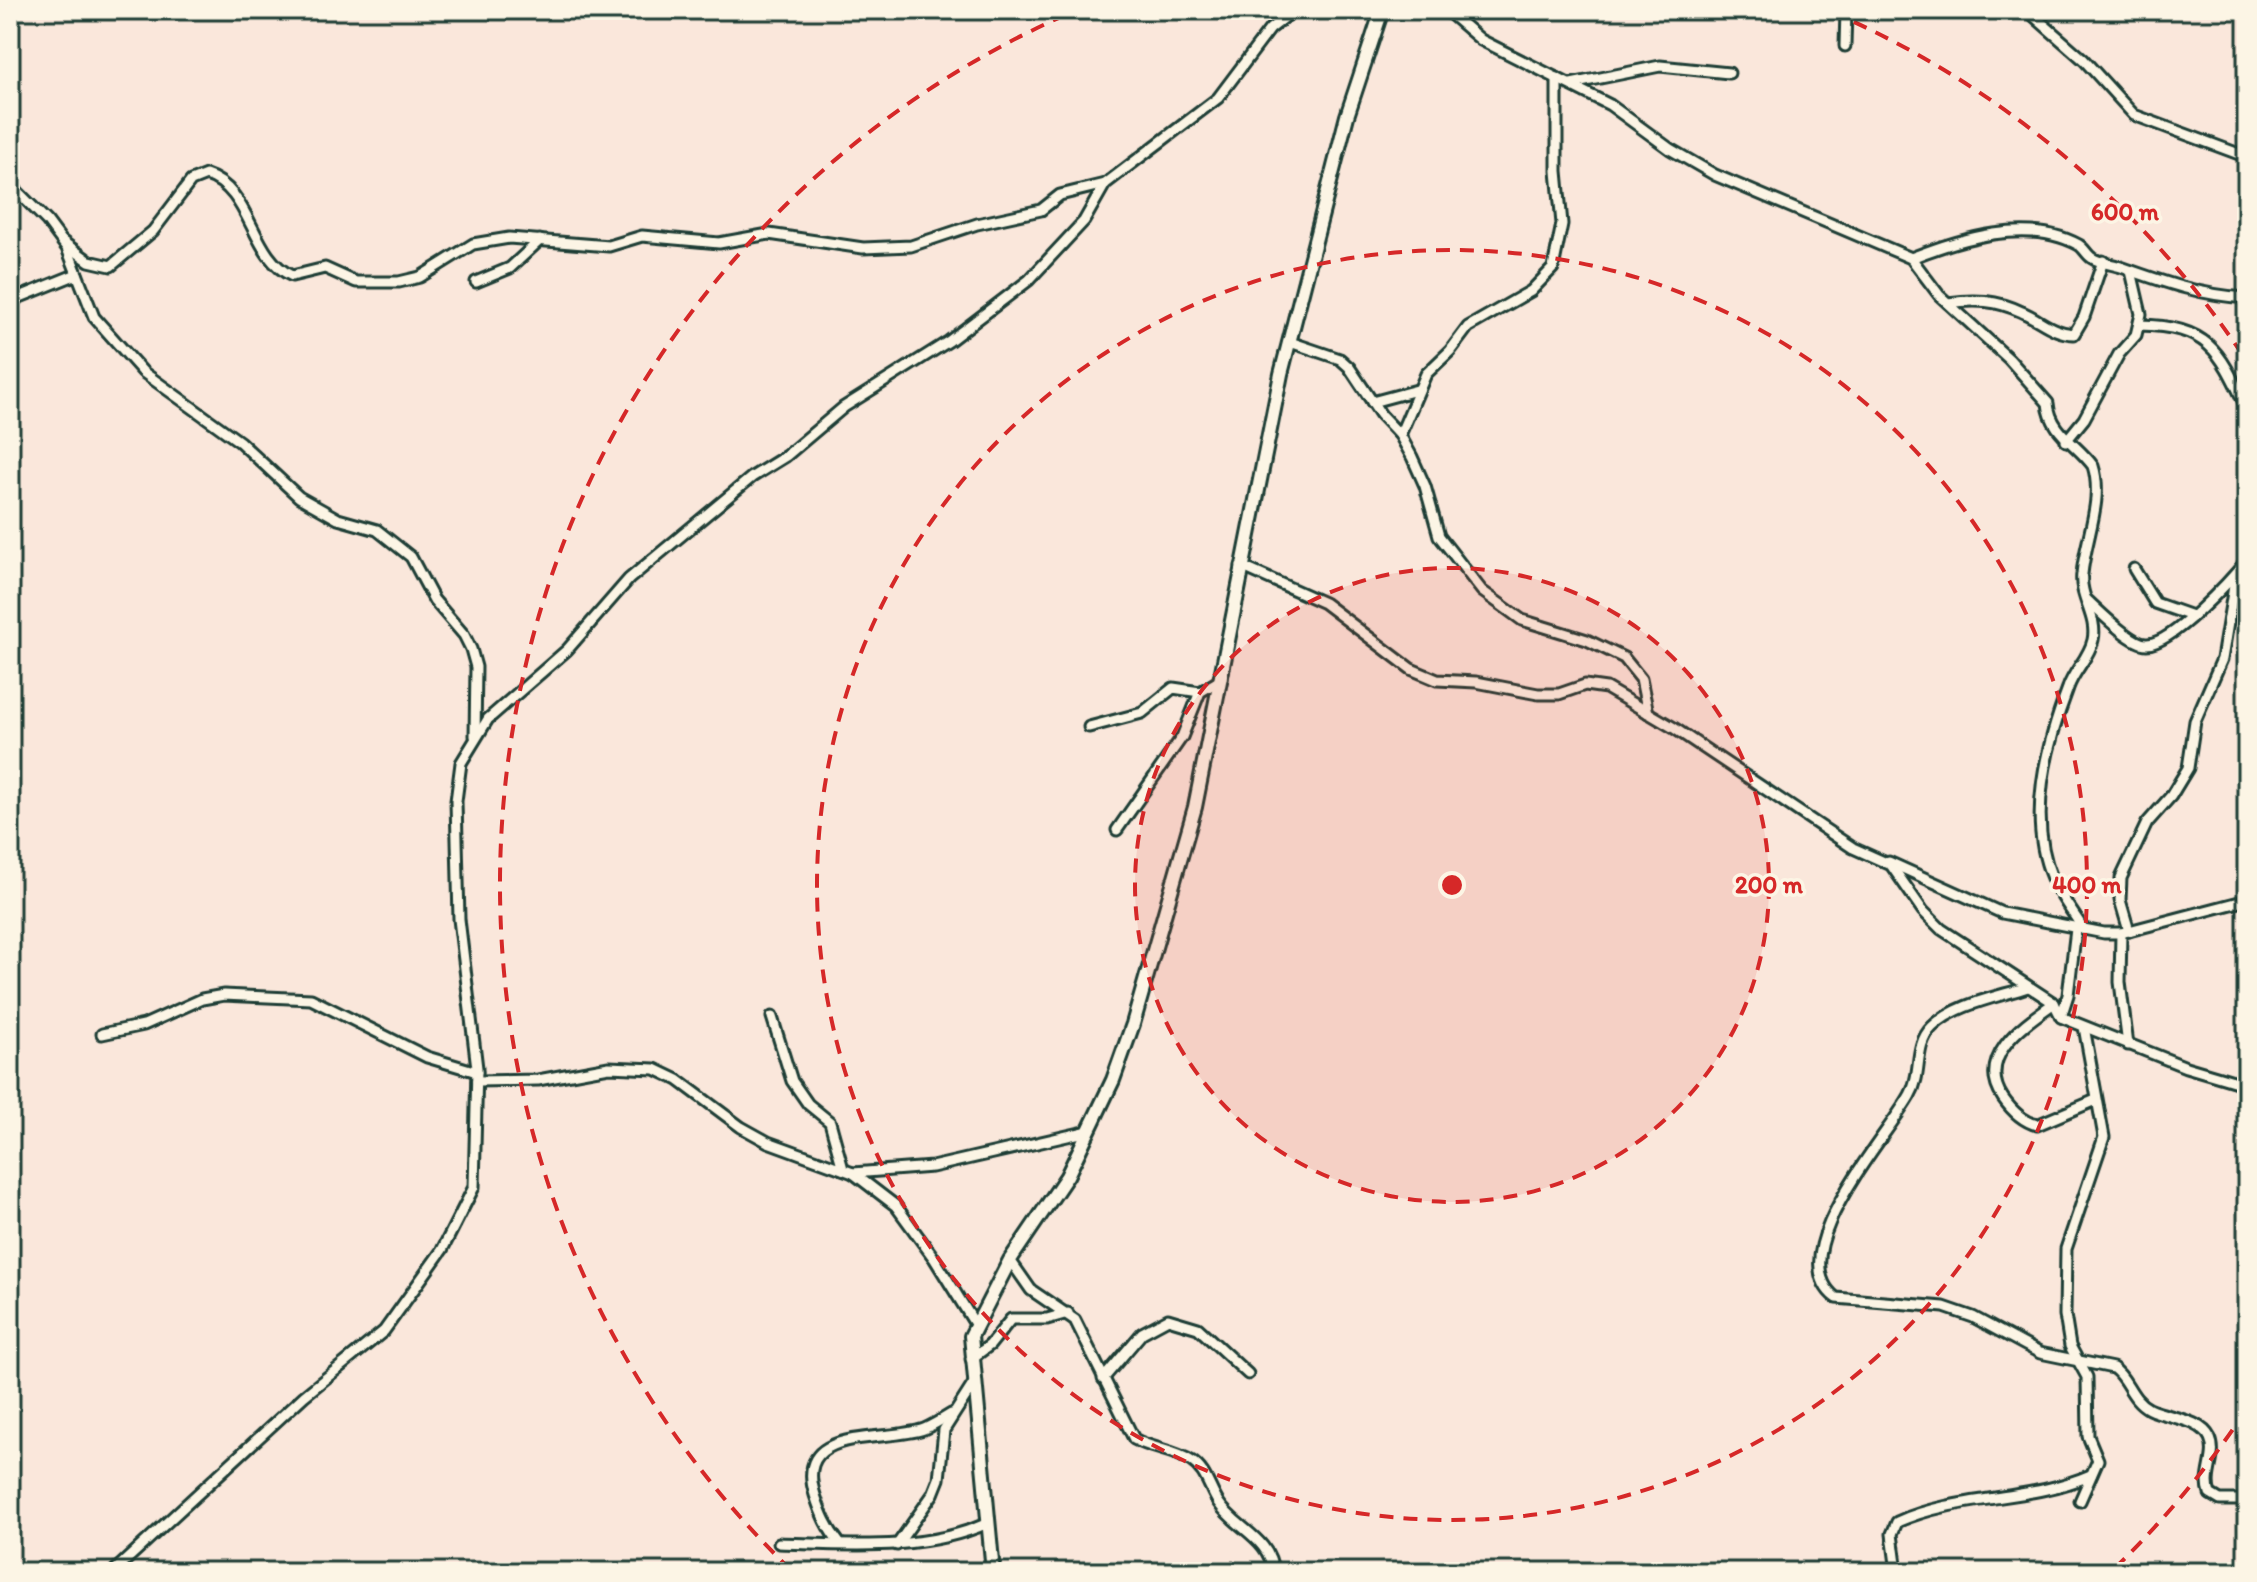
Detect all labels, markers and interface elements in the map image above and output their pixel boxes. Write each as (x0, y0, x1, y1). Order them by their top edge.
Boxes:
text: 600 m (2091, 197, 2160, 226)
text: 200 m (1735, 870, 1804, 899)
text: 400 m (2052, 870, 2123, 899)
centre of rings (1438, 871, 1466, 899)

